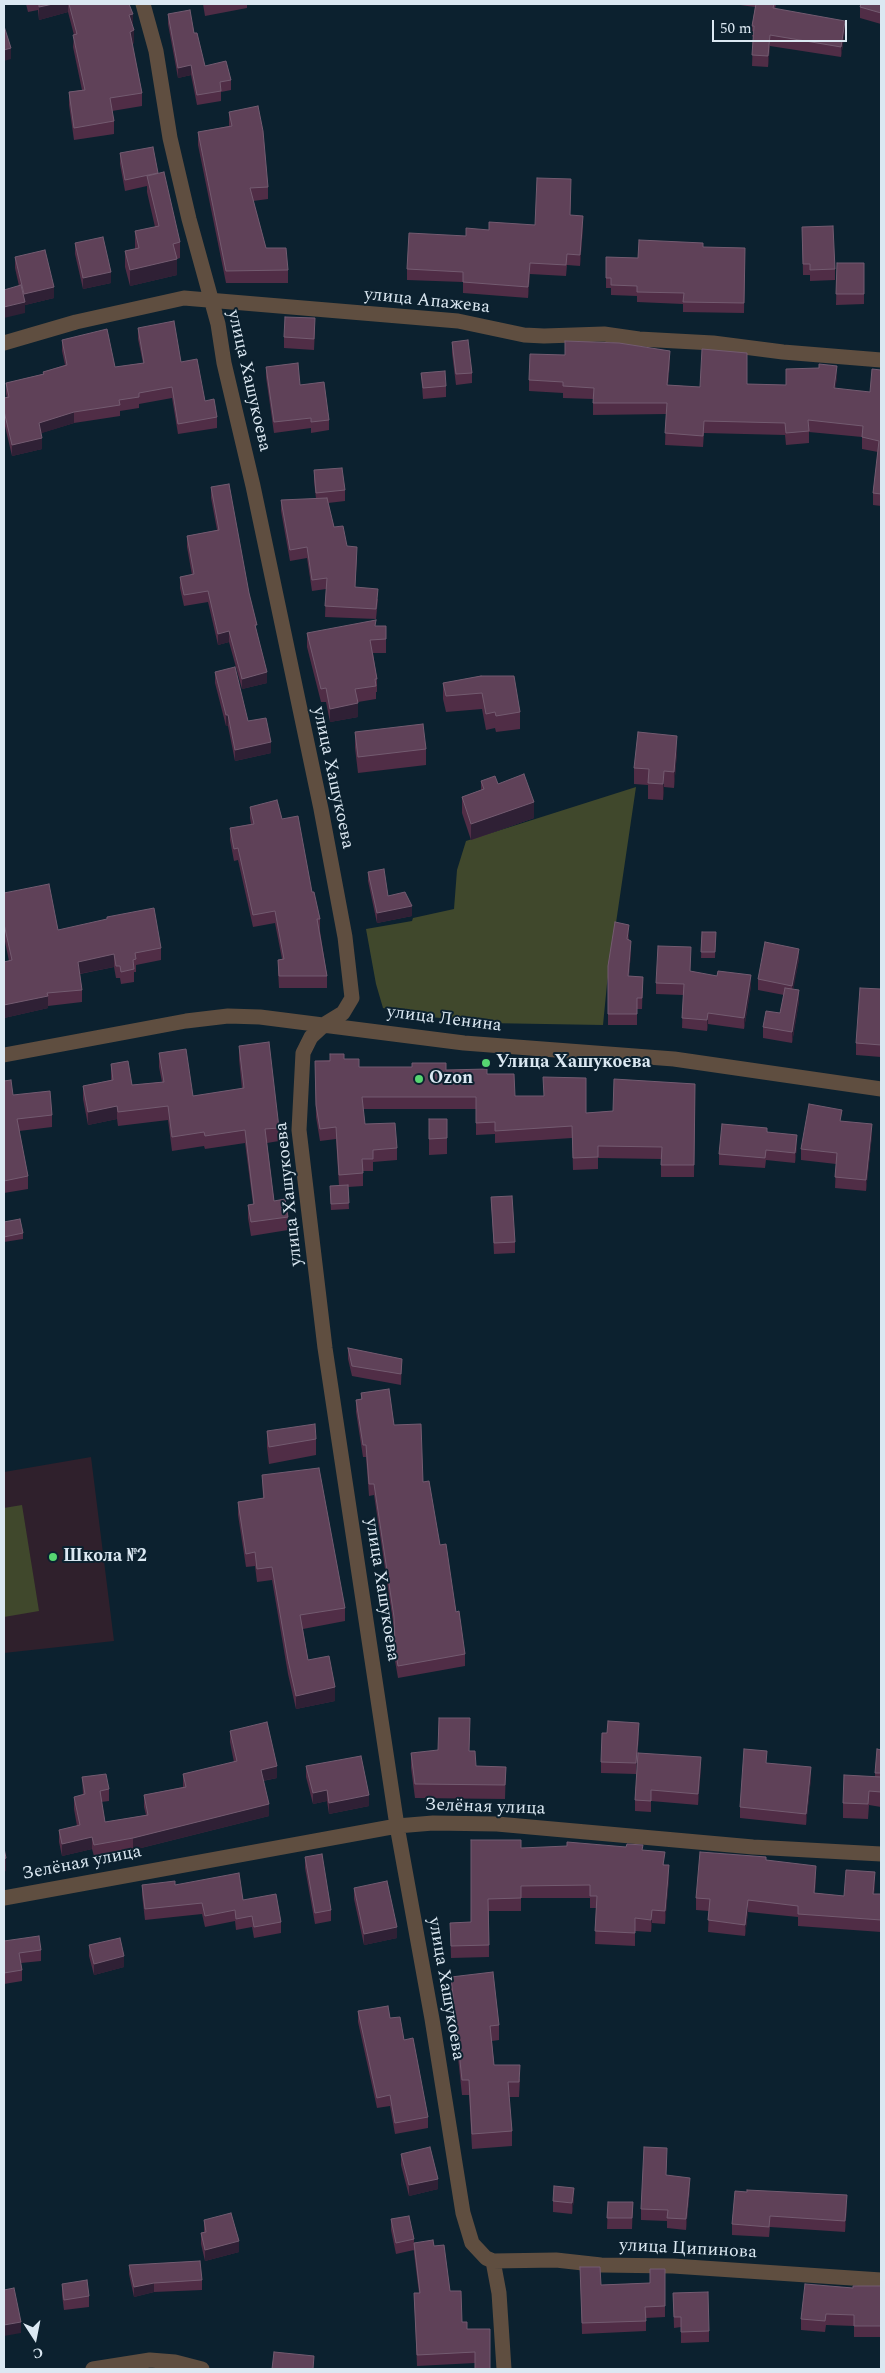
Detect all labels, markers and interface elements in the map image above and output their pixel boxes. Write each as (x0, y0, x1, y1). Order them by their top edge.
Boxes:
scale bar (715, 10, 850, 42)
text: 50 m (720, 17, 752, 40)
street label: улица Апажева (363, 285, 491, 319)
street label: улица Хашукоева (221, 308, 275, 454)
street label: улица Хашукоева (306, 705, 358, 851)
street label: улица Ленина (385, 1002, 503, 1038)
place label: Улица Хашукоева (496, 1052, 651, 1074)
marker: Улица Хашукоева (480, 1057, 492, 1069)
place label: Ozon (429, 1068, 473, 1090)
marker: Ozon (413, 1073, 425, 1085)
street label: улица Хашукоева (272, 1121, 308, 1267)
street label: улица Хашукоева (359, 1517, 403, 1663)
place label: Школа №2 (63, 1546, 147, 1568)
marker: Школа №2 (47, 1551, 59, 1563)
street label: Зелёная улица (424, 1795, 546, 1821)
street label: Зелёная улица (21, 1842, 143, 1886)
street label: улица Хашукоева (422, 1916, 468, 2062)
street label: улица Ципинова (619, 2236, 757, 2264)
north arrow (10, 2313, 60, 2363)
text: С (31, 2342, 45, 2364)

